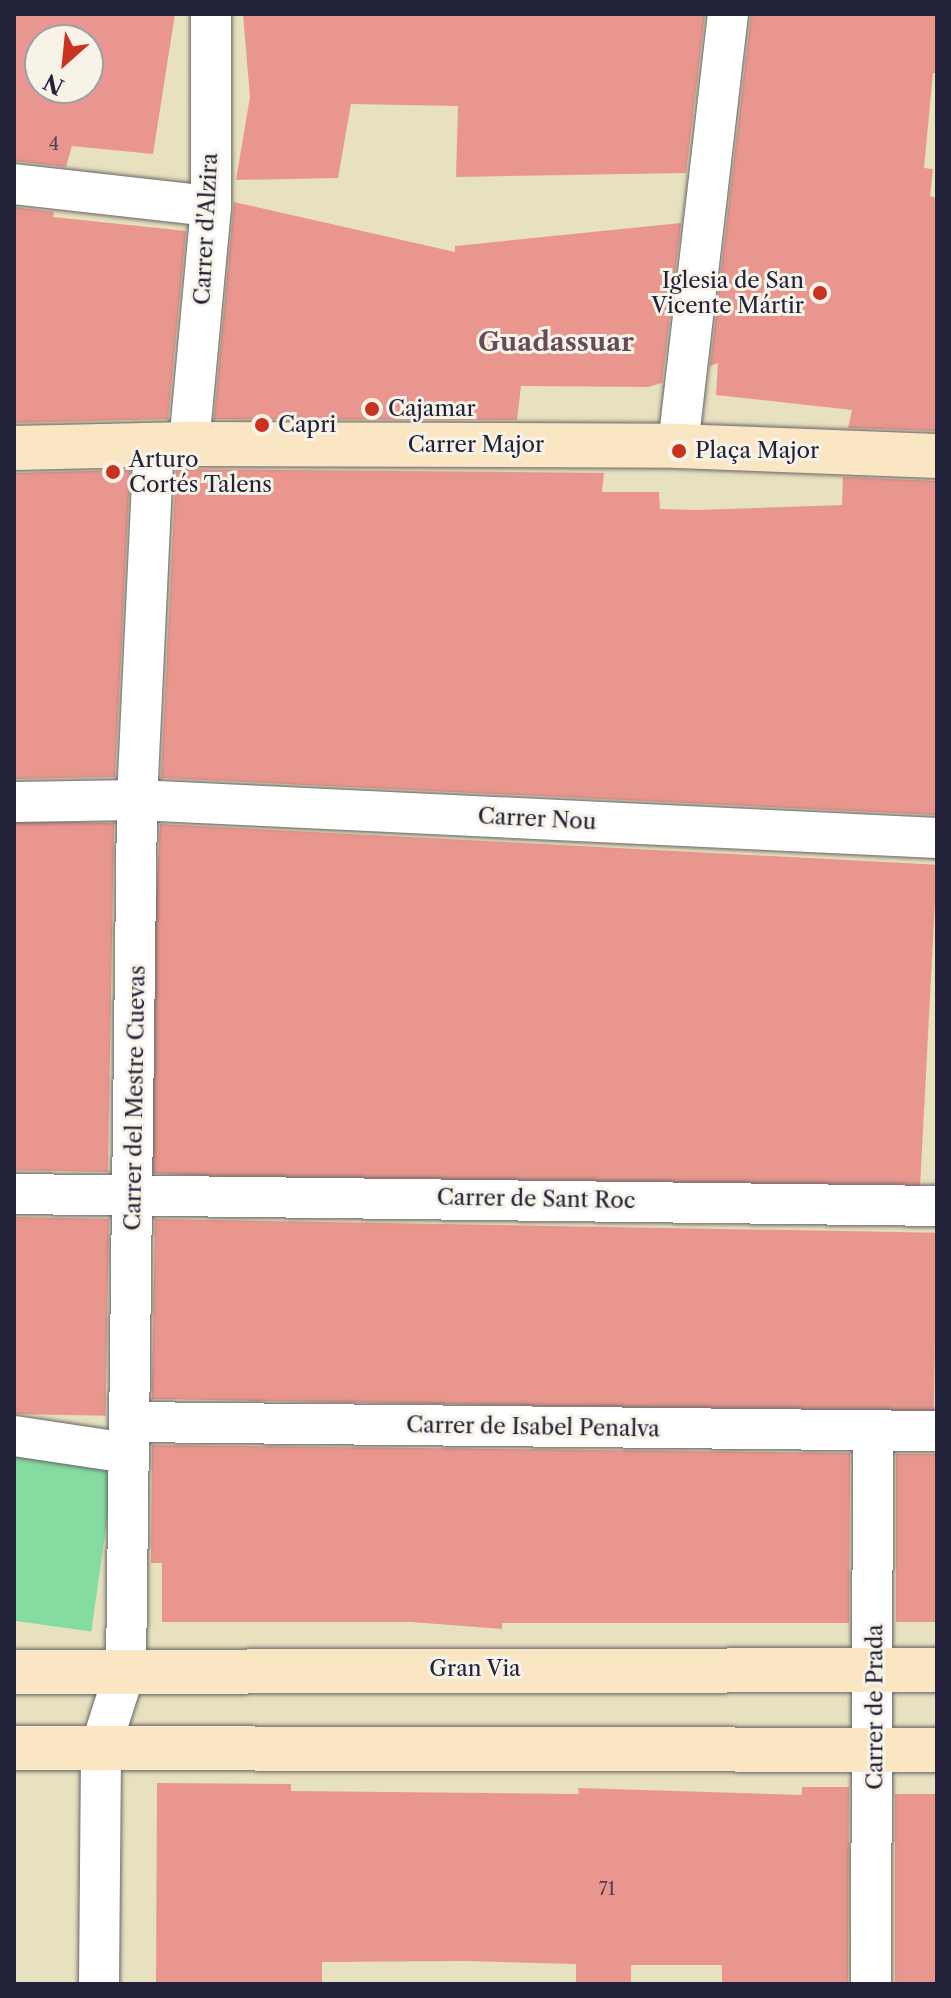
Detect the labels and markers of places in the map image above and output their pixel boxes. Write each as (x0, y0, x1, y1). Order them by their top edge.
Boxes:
place label: Iglesia de San Vicente Mártir (651, 267, 804, 318)
marker: Iglesia de San Vicente Mártir (811, 284, 829, 302)
place label: Cajamar (388, 396, 476, 422)
marker: Cajamar (363, 400, 381, 418)
place label: Capri (278, 412, 336, 438)
marker: Capri (253, 416, 271, 434)
place label: Plaça Major (695, 438, 820, 464)
marker: Plaça Major (670, 442, 688, 460)
place label: Arturo Cortés Talens (129, 446, 272, 498)
marker: Arturo Cortés Talens (104, 463, 122, 481)

